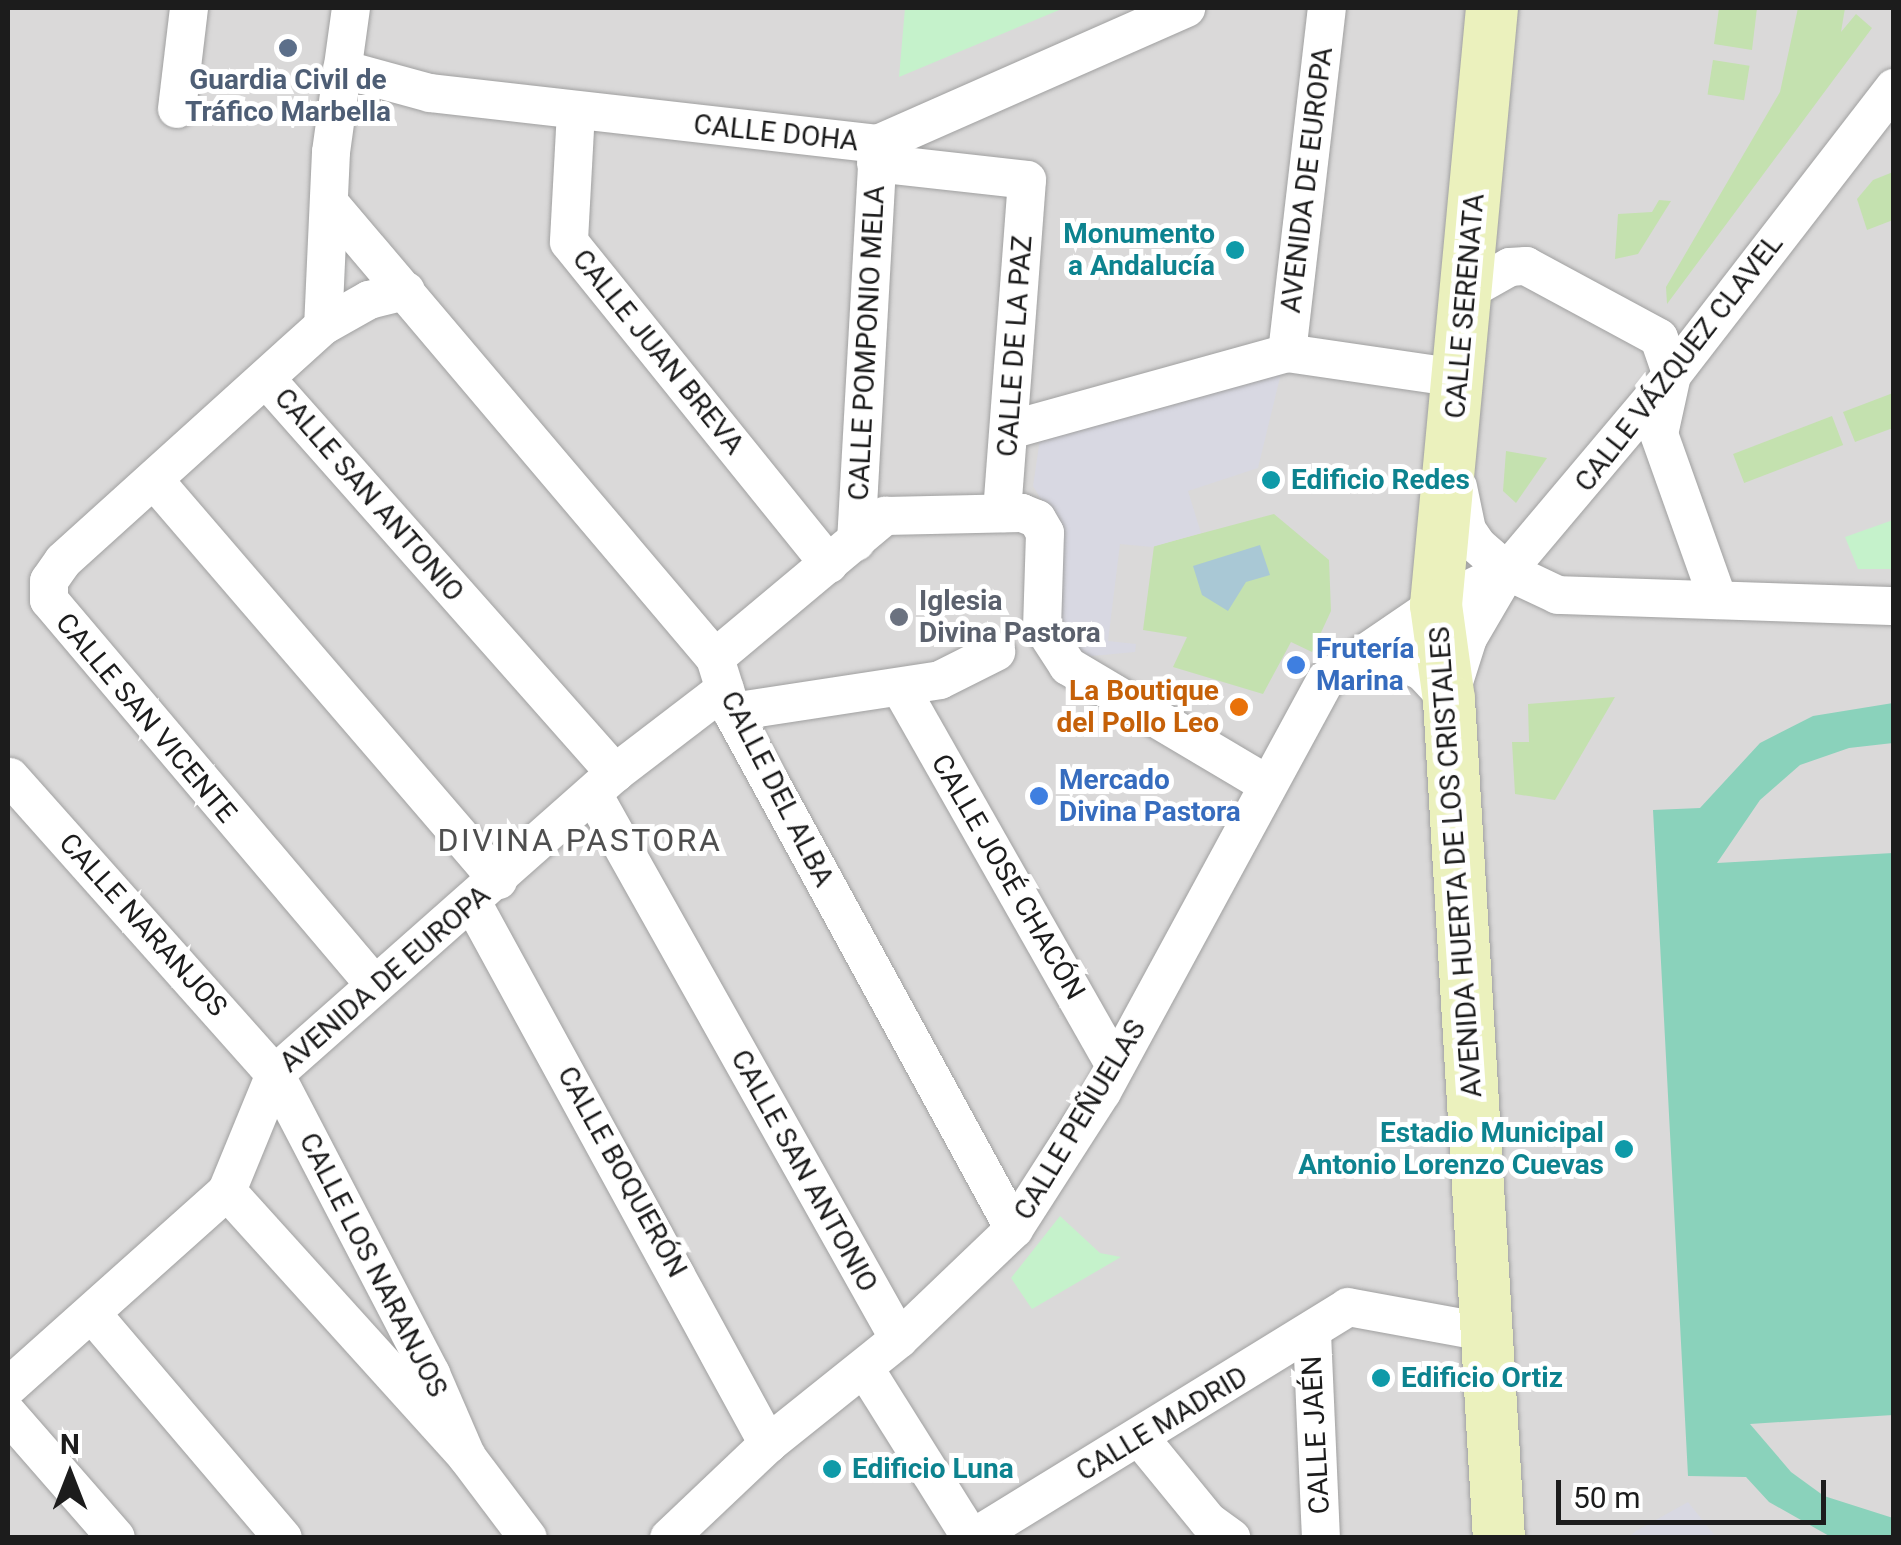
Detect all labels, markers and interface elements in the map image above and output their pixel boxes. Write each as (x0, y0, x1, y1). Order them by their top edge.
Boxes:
marker: Guardia Civil de Tráfico Marbella (277, 37, 299, 59)
street label: AVENIDA DE EUROPA (1274, 45, 1340, 315)
place label: Guardia Civil de Tráfico Marbella (185, 63, 391, 129)
street label: CALLE DOHA (692, 108, 860, 158)
street label: CALLE POMPONIO MELA (842, 185, 892, 501)
street label: CALLE SERENATA (1438, 192, 1492, 420)
place label: Monumento a Andalucía (1063, 217, 1215, 283)
street label: CALLE VÁZQUEZ CLAVEL (1568, 228, 1790, 498)
street label: CALLE DE LA PAZ (990, 234, 1040, 458)
marker: Monumento a Andalucía (1224, 239, 1246, 261)
street label: CALLE JUAN BREVA (565, 243, 751, 461)
street label: CALLE SAN ANTONIO (267, 381, 471, 609)
place label: Edificio Redes (1291, 463, 1470, 497)
marker: Edificio Redes (1260, 469, 1282, 491)
place label: Iglesia Divina Pastora (919, 584, 1101, 650)
street label: CALLE SAN VICENTE (49, 606, 243, 830)
marker: Iglesia Divina Pastora (888, 606, 910, 628)
street label: AVENIDA HUERTA DE LOS CRISTALES (1423, 625, 1489, 1099)
place label: Frutería Marina (1316, 632, 1414, 698)
marker: Frutería Marina (1285, 654, 1307, 676)
place label: La Boutique del Pollo Leo (1056, 674, 1219, 740)
street label: CALLE DEL ALBA (713, 686, 841, 892)
marker: La Boutique del Pollo Leo (1228, 696, 1250, 718)
street label: CALLE JOSÉ CHACÓN (924, 748, 1092, 1006)
place label: Mercado Divina Pastora (1059, 763, 1241, 829)
marker: Mercado Divina Pastora (1028, 785, 1050, 807)
district label: DIVINA PASTORA (438, 821, 722, 859)
street label: CALLE NARANJOS (52, 827, 234, 1023)
street label: AVENIDA DE EUROPA (273, 879, 497, 1079)
street label: CALLE PEÑUELAS (1007, 1014, 1153, 1226)
street label: CALLE SAN ANTONIO (723, 1044, 885, 1298)
street label: CALLE BOQUERÓN (550, 1061, 694, 1283)
place label: Estadio Municipal Antonio Lorenzo Cuevas (1298, 1116, 1604, 1182)
street label: CALLE LOS NARANJOS (292, 1127, 454, 1403)
marker: Estadio Municipal Antonio Lorenzo Cuevas (1613, 1138, 1635, 1160)
street label: CALLE JAÉN (1295, 1355, 1337, 1515)
street label: CALLE MADRID (1070, 1360, 1254, 1488)
place label: Edificio Ortiz (1401, 1361, 1563, 1395)
marker: Edificio Ortiz (1370, 1367, 1392, 1389)
north arrow (20, 1425, 120, 1525)
text: N (60, 1428, 80, 1461)
place label: Edificio Luna (852, 1452, 1014, 1486)
marker: Edificio Luna (821, 1458, 843, 1480)
scale bar (1561, 1460, 1831, 1522)
text: 50 m (1573, 1480, 1640, 1515)

